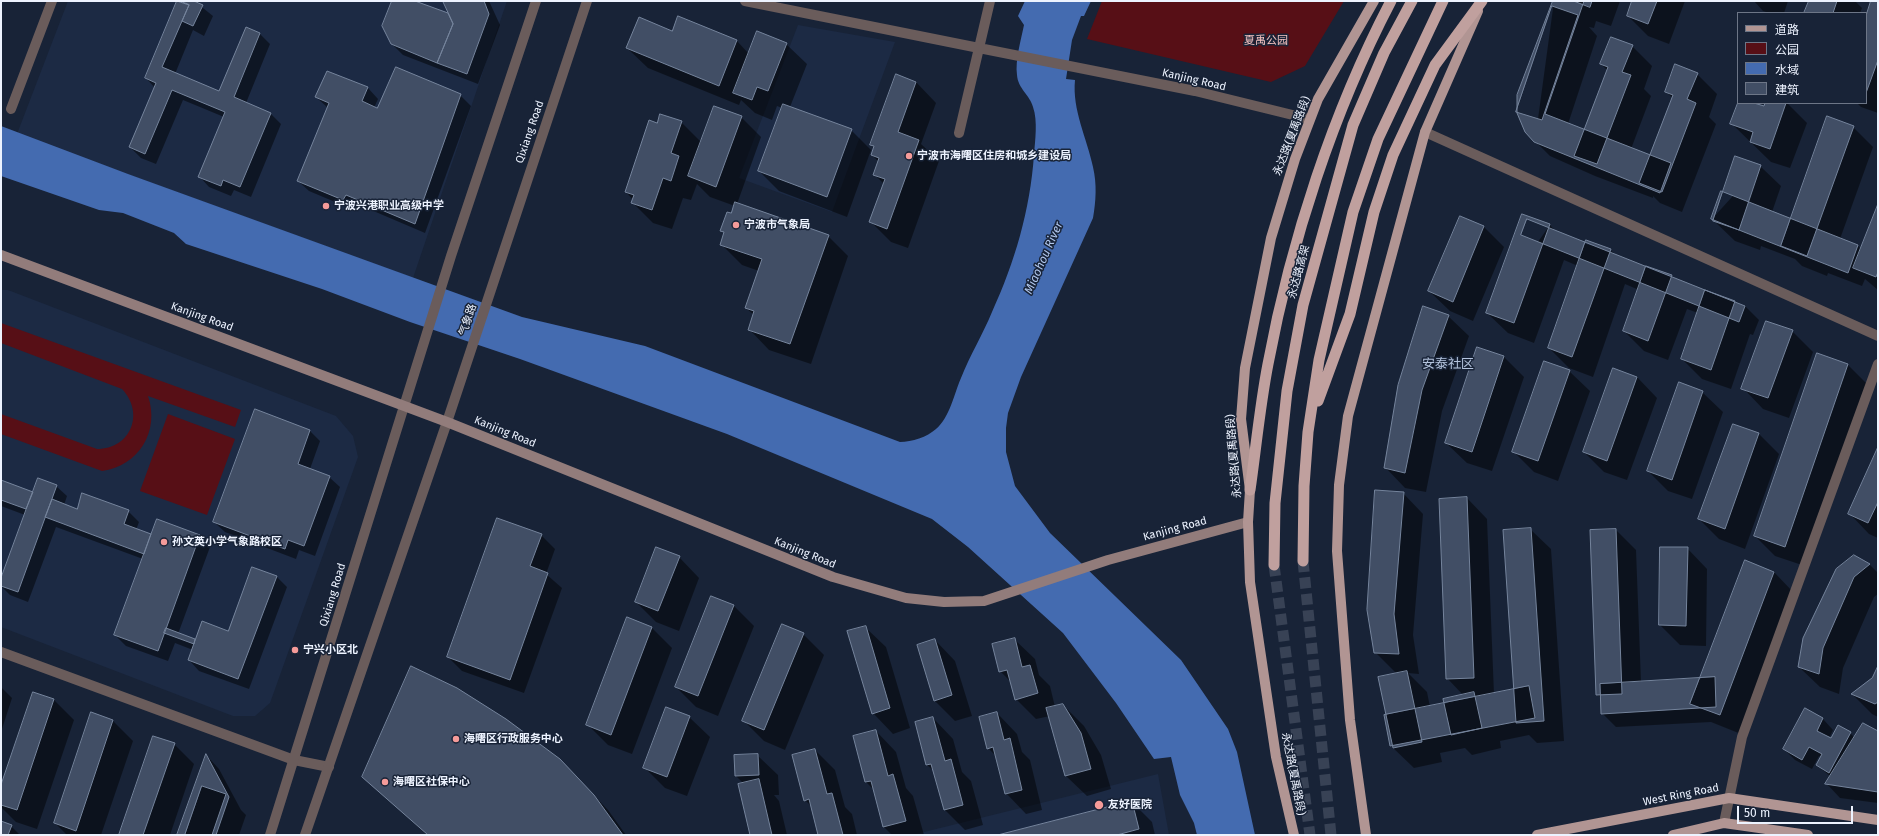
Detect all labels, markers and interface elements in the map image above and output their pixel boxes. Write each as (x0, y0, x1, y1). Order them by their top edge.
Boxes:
legend (1737, 12, 1867, 104)
text: 道路 (1775, 23, 1799, 37)
park label: 夏禹公园 (1244, 34, 1288, 48)
text: 公园 (1775, 43, 1799, 57)
text: 水域 (1775, 63, 1799, 77)
street label: Kanjing Road (1161, 66, 1227, 94)
text: 建筑 (1775, 83, 1799, 97)
street label: 永达路(夏禹路段) (1271, 94, 1313, 178)
street label: Qixiang Road (513, 99, 547, 165)
place label: 宁波市海曙区住房和城乡建设局 (917, 149, 1071, 163)
marker: 宁波市海曙区住房和城乡建设局 (904, 151, 914, 161)
place label: 宁波兴港职业高级中学 (334, 199, 444, 213)
marker: 宁波兴港职业高级中学 (321, 201, 331, 211)
place label: 宁波市气象局 (744, 218, 810, 232)
marker: 宁波市气象局 (731, 220, 741, 230)
water label: Miaohou River (1022, 220, 1066, 296)
street label: 永达路高架 (1286, 244, 1312, 300)
street label: Kanjing Road (169, 300, 235, 334)
street label: 气象路 (457, 302, 479, 338)
district label: 安泰社区 (1422, 356, 1474, 372)
street label: Kanjing Road (472, 414, 538, 450)
street label: 永达路(夏禹路段) (1224, 414, 1244, 498)
street label: Kanjing Road (1142, 514, 1208, 544)
place label: 孙文英小学气象路校区 (172, 535, 282, 549)
street label: Kanjing Road (772, 535, 838, 571)
marker: 孙文英小学气象路校区 (159, 537, 169, 547)
street label: Qixiang Road (317, 562, 349, 628)
place label: 宁兴小区北 (303, 643, 358, 657)
marker: 宁兴小区北 (290, 645, 300, 655)
street label: 永达路(夏禹路段) (1278, 731, 1308, 817)
place label: 海曙区行政服务中心 (464, 732, 563, 746)
marker: 海曙区行政服务中心 (451, 734, 461, 744)
place label: 海曙区社保中心 (393, 775, 470, 789)
marker: 海曙区社保中心 (380, 777, 390, 787)
street label: West Ring Road (1642, 781, 1720, 809)
place label: 友好医院 (1108, 798, 1152, 812)
scale bar (1739, 798, 1855, 824)
marker: 友好医院 (1093, 799, 1105, 811)
text: 50 m (1744, 806, 1770, 820)

